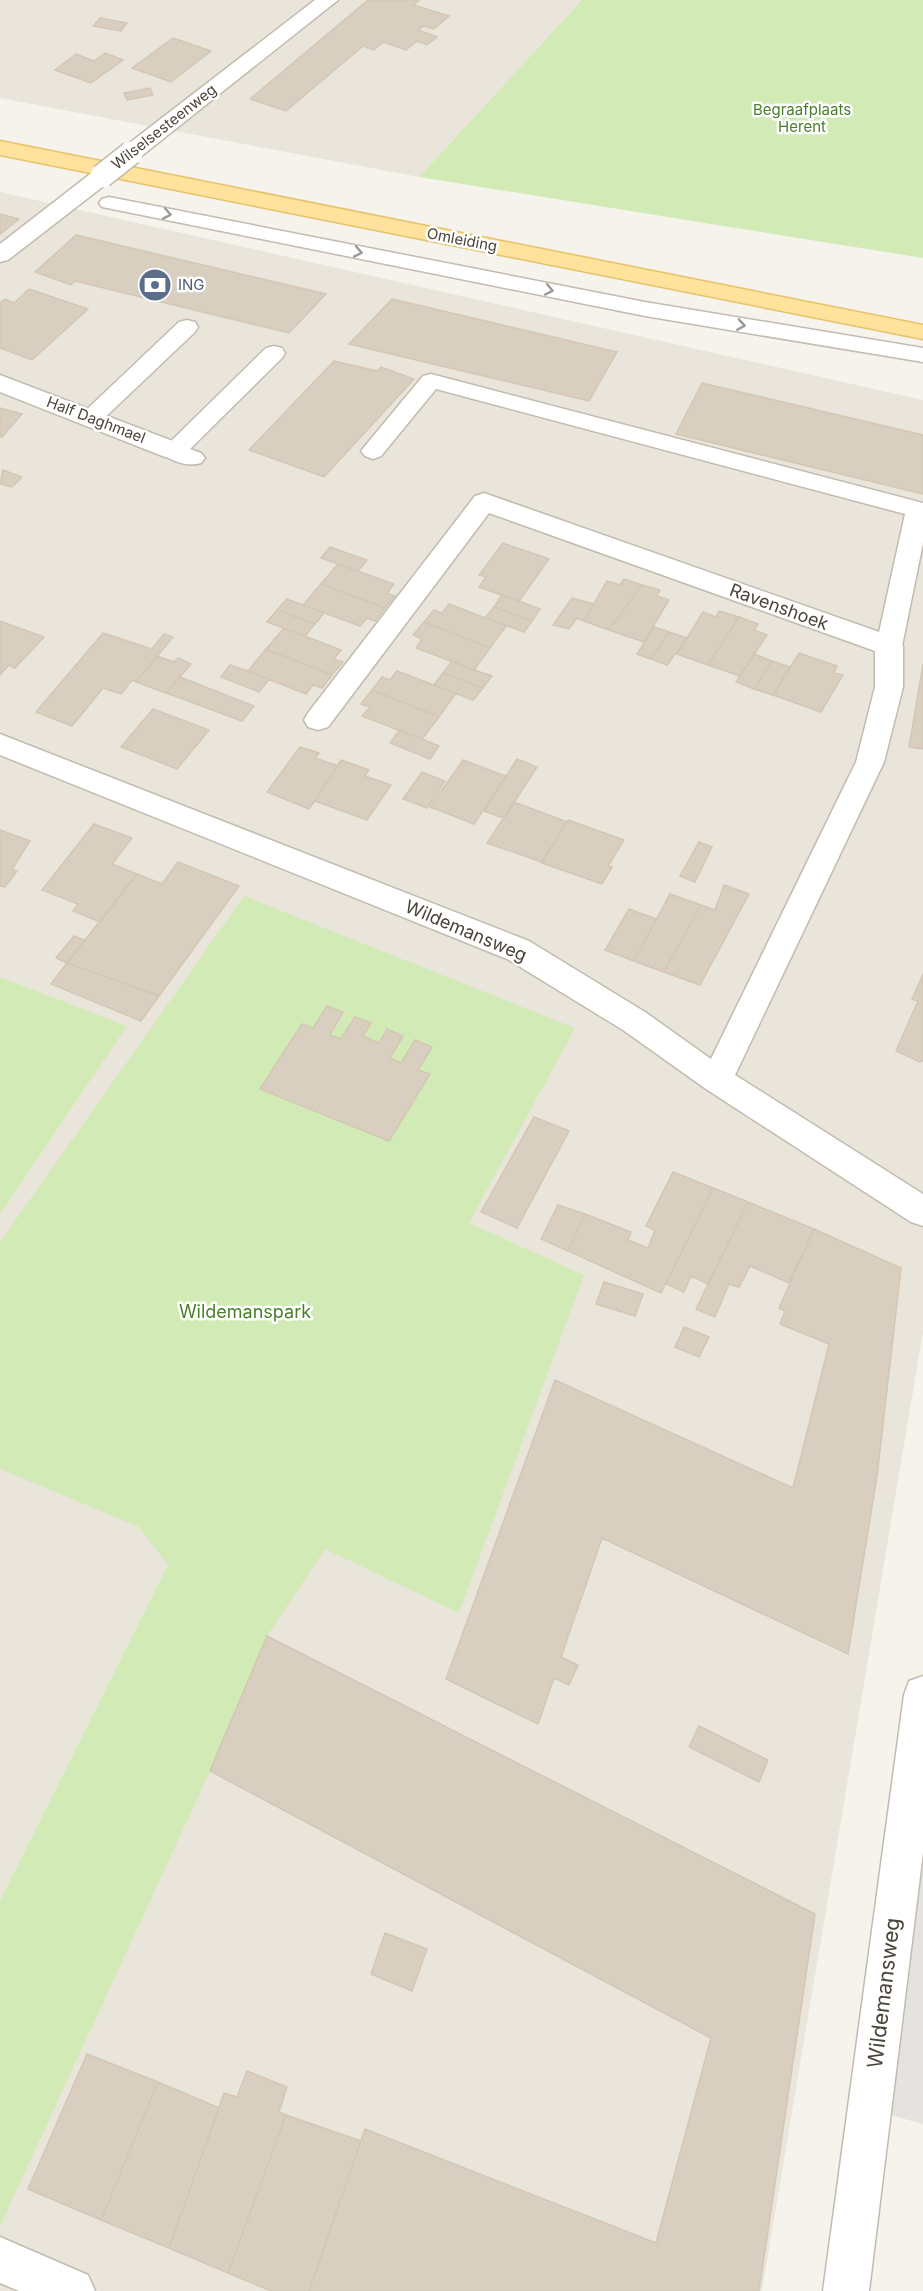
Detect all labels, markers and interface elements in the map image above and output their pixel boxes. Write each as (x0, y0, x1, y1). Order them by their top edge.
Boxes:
street label: Wilselsesteenweg (107, 80, 220, 173)
park label: Begraafplaats Herent (753, 100, 851, 136)
one-way arrow (161, 207, 171, 220)
street label: Omleiding (425, 223, 499, 256)
one-way arrow (353, 245, 363, 258)
bank icon: ING (137, 267, 173, 303)
place label: ING (178, 275, 205, 294)
one-way arrow (544, 283, 554, 296)
one-way arrow (736, 318, 746, 331)
street label: Half Daghmael (44, 392, 148, 447)
street label: Ravenshoek (727, 579, 832, 634)
street label: Wildemansweg (402, 895, 530, 966)
park label: Wildemanspark (179, 1301, 311, 1322)
street label: Wildemansweg (862, 1916, 905, 2070)

